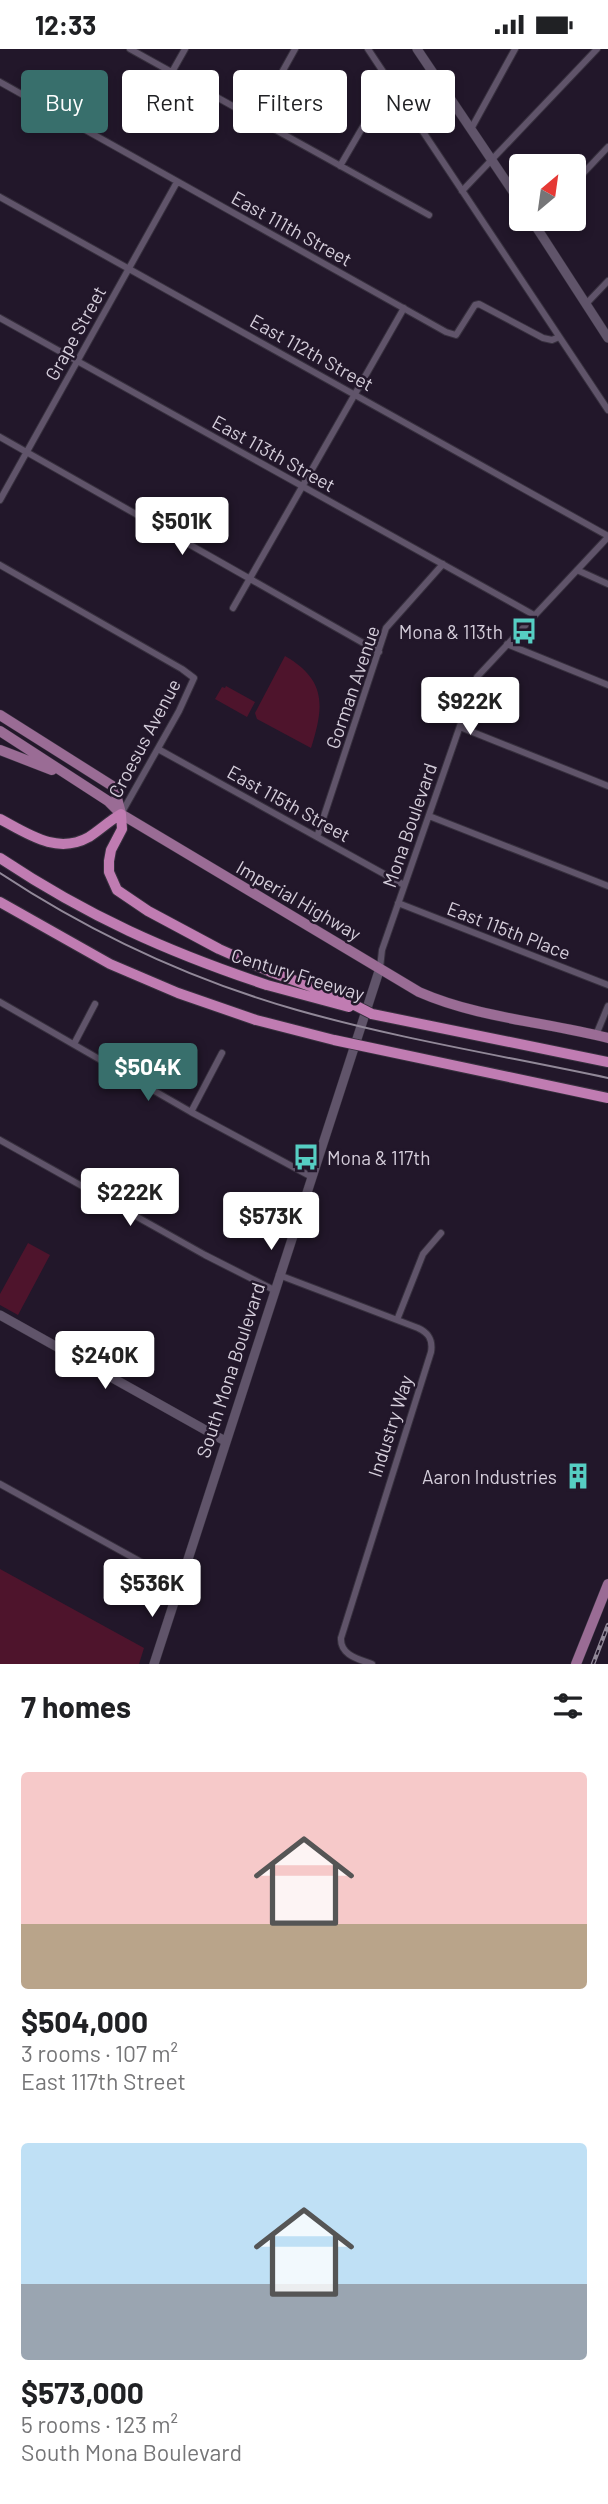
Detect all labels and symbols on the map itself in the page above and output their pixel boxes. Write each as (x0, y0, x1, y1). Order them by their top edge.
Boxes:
north arrow (509, 154, 586, 231)
street label: East 111th Street (228, 185, 356, 271)
street label: Grape Street (40, 282, 110, 384)
street label: East 112th Street (246, 309, 378, 395)
street label: East 113th Street (209, 410, 339, 496)
pin: $501K (133, 497, 231, 557)
bus stop icon: Mona & 113th (509, 616, 539, 646)
place label: Mona & 113th (399, 620, 503, 643)
street label: Gorman Avenue (320, 622, 384, 752)
street label: Croesus Avenue (103, 675, 185, 801)
pin: $922K (421, 677, 519, 737)
street label: East 115th Street (224, 760, 354, 846)
street label: Mona Boulevard (377, 760, 441, 890)
street label: Imperial Highway (233, 855, 366, 945)
street label: East 115th Place (444, 896, 574, 964)
street label: Century Freeway (229, 943, 368, 1005)
pin: $504K (99, 1044, 197, 1103)
bus stop icon: Mona & 117th (291, 1142, 321, 1172)
place label: Mona & 117th (327, 1146, 431, 1169)
pin: $222K (81, 1169, 179, 1228)
pin: $573K (222, 1193, 320, 1252)
street label: South Mona Boulevard (191, 1280, 269, 1460)
pin: $240K (56, 1331, 154, 1391)
street label: Industry Way (363, 1372, 417, 1480)
building icon: Aaron Industries (563, 1461, 593, 1491)
place label: Aaron Industries (422, 1465, 557, 1488)
pin: $536K (103, 1559, 201, 1619)

